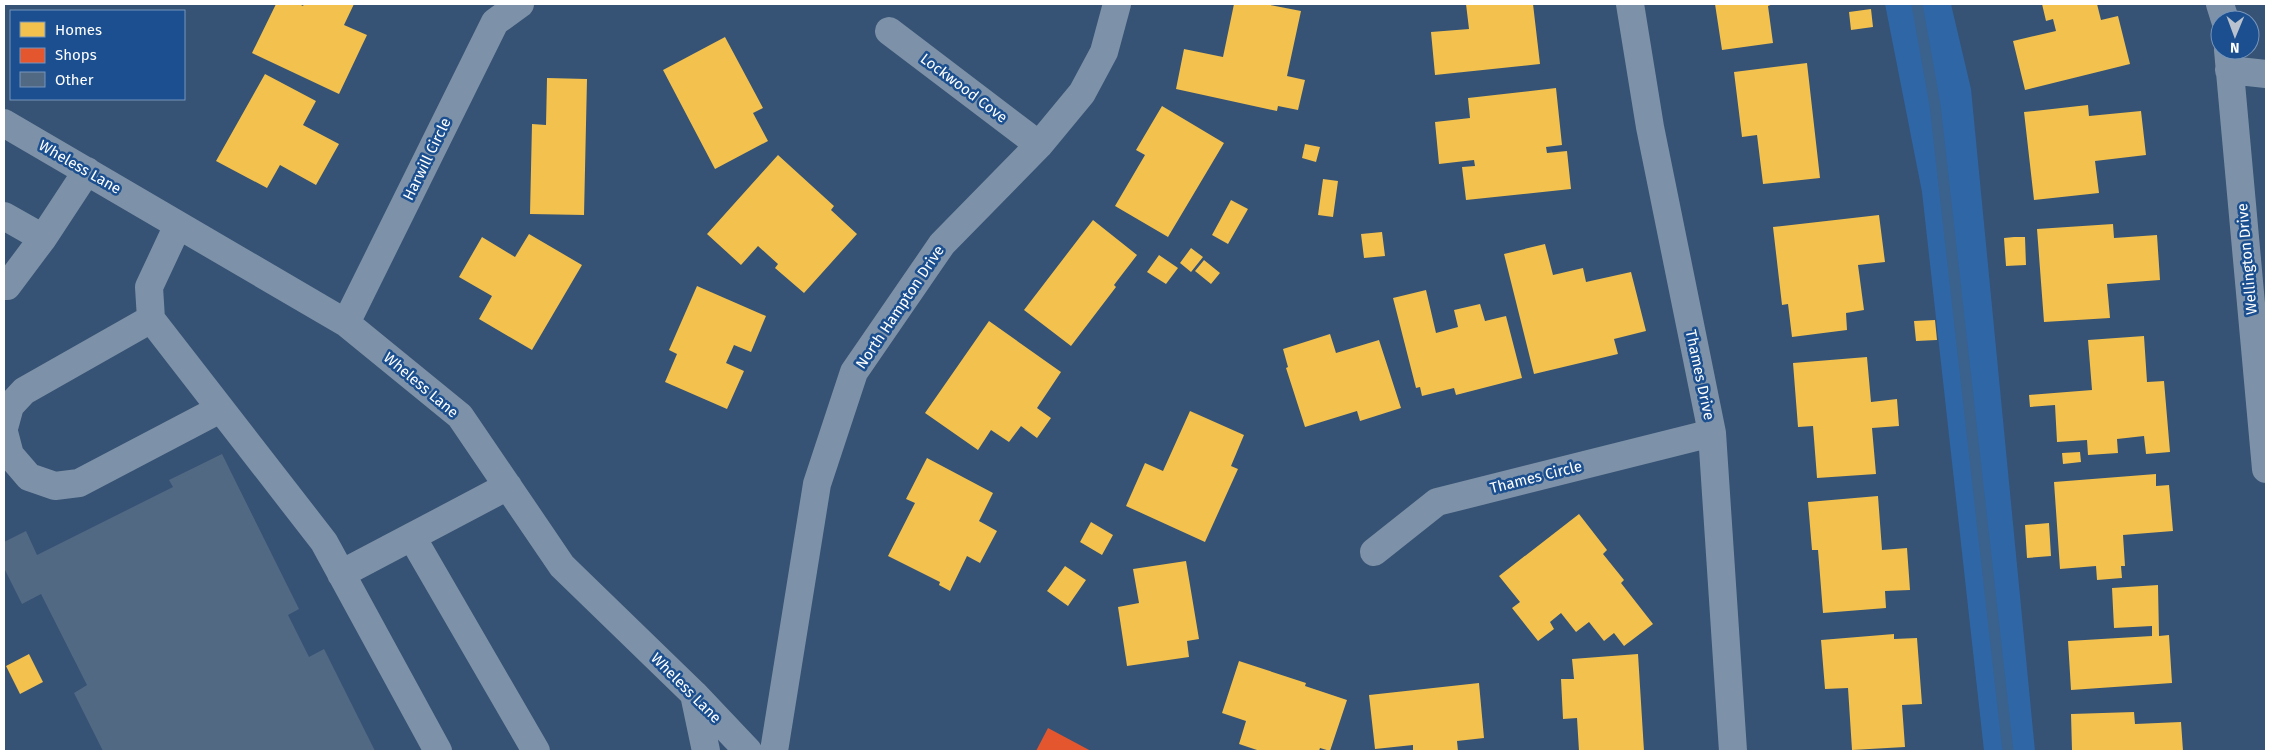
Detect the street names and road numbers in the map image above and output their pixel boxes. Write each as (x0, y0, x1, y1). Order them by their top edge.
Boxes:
street label: Lockwood Cove (917, 49, 1011, 127)
street label: Harwill Circle (399, 115, 455, 203)
street label: Wheless Lane (36, 136, 124, 198)
street label: Wellington Drive (2233, 202, 2261, 316)
street label: North Hampton Drive (852, 242, 948, 372)
street label: Thames Drive (1682, 328, 1718, 422)
street label: Wheless Lane (380, 348, 462, 422)
street label: Thames Circle (1488, 457, 1584, 497)
street label: Wheless Lane (647, 649, 725, 727)

